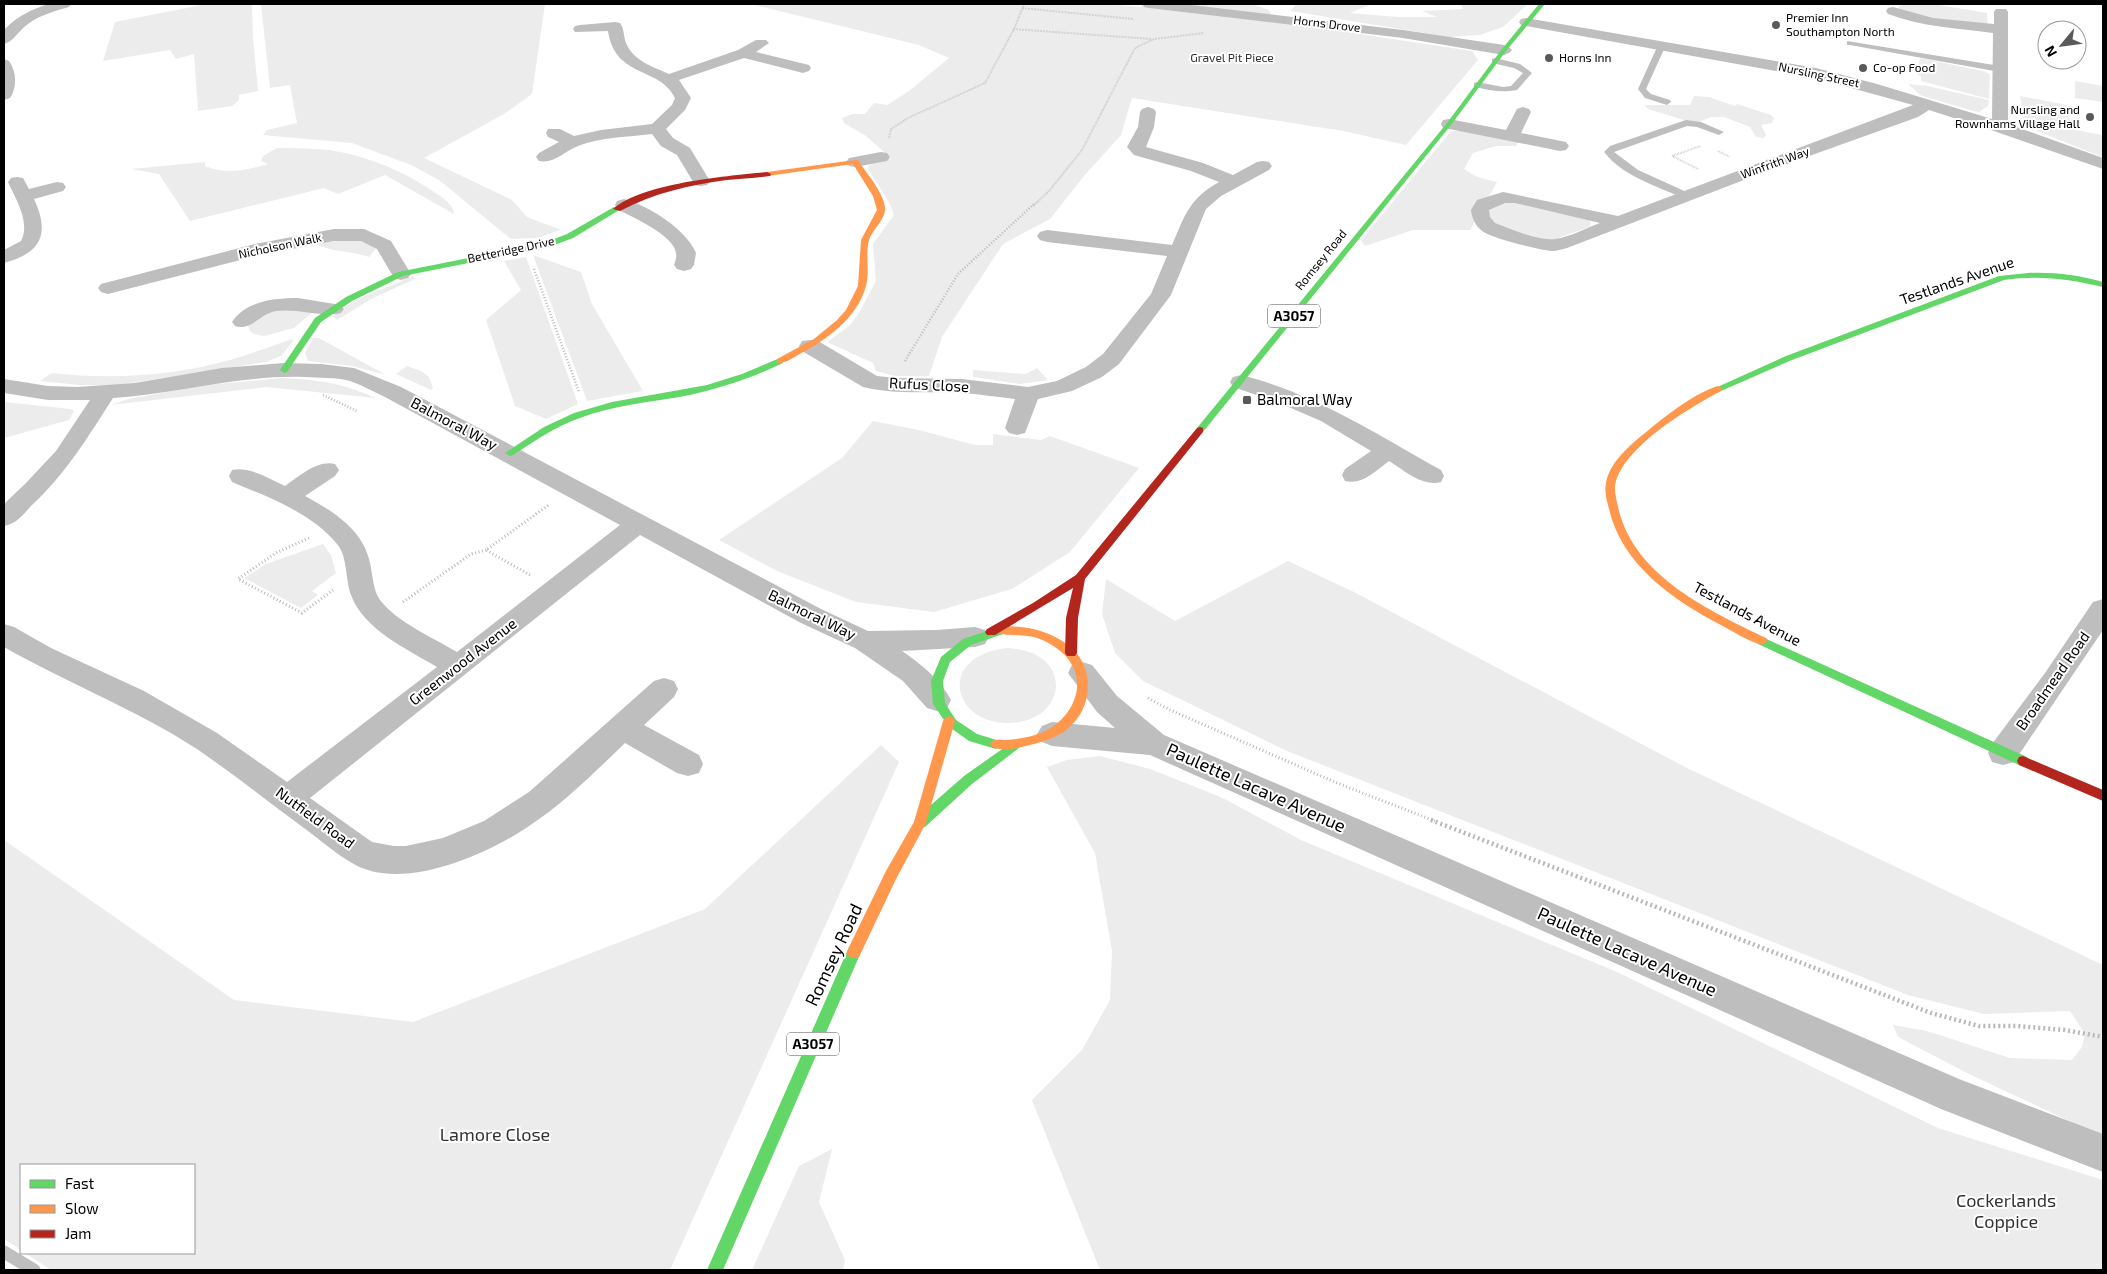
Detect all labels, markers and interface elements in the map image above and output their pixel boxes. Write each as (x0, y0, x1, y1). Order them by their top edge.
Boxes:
place label: Premier Inn Southampton North (1786, 10, 1895, 38)
street label: Horns Drove (1293, 12, 1361, 34)
marker: Premier Inn Southampton North (1770, 19, 1782, 31)
north arrow (2037, 20, 2087, 70)
text: N (2040, 43, 2060, 60)
park label: Gravel Pit Piece (1190, 50, 1274, 64)
place label: Horns Inn (1559, 50, 1612, 64)
marker: Horns Inn (1543, 52, 1555, 64)
street label: Nursling Street (1777, 59, 1861, 90)
place label: Co-op Food (1873, 60, 1935, 74)
marker: Co-op Food (1857, 62, 1869, 74)
place label: Nursling and Rownhams Village Hall (1955, 102, 2080, 130)
marker: Nursling and Rownhams Village Hall (2084, 111, 2096, 123)
street label: Winfrith Way (1738, 143, 1811, 181)
street label: Romsey Road (1292, 226, 1349, 292)
street label: Nicholson Walk (237, 229, 323, 261)
street label: Betteridge Drive (466, 233, 555, 265)
street label: Testlands Avenue (1897, 252, 2016, 308)
road number: A3057 (1268, 304, 1320, 328)
street label: Rufus Close (889, 373, 970, 395)
place label: Balmoral Way (1257, 390, 1352, 408)
street label: Balmoral Way (408, 393, 501, 453)
marker: Balmoral Way (1241, 394, 1253, 406)
street label: Testlands Avenue (1691, 577, 1804, 649)
street label: Balmoral Way (766, 585, 859, 643)
street label: Greenwood Avenue (405, 614, 520, 709)
street label: Broadmead Road (2011, 628, 2093, 733)
street label: Paulette Lacave Avenue (1163, 738, 1349, 837)
street label: Nutfield Road (273, 783, 358, 852)
street label: Romsey Road (800, 900, 866, 1009)
street label: Paulette Lacave Avenue (1534, 902, 1720, 1001)
road number: A3057 (787, 1032, 839, 1056)
park label: Lamore Close (440, 1123, 550, 1145)
legend (20, 1164, 195, 1254)
text: Fast (65, 1174, 95, 1192)
park label: Cockerlands Coppice (1956, 1189, 2056, 1232)
text: Slow (65, 1199, 99, 1217)
text: Jam (65, 1224, 91, 1242)

